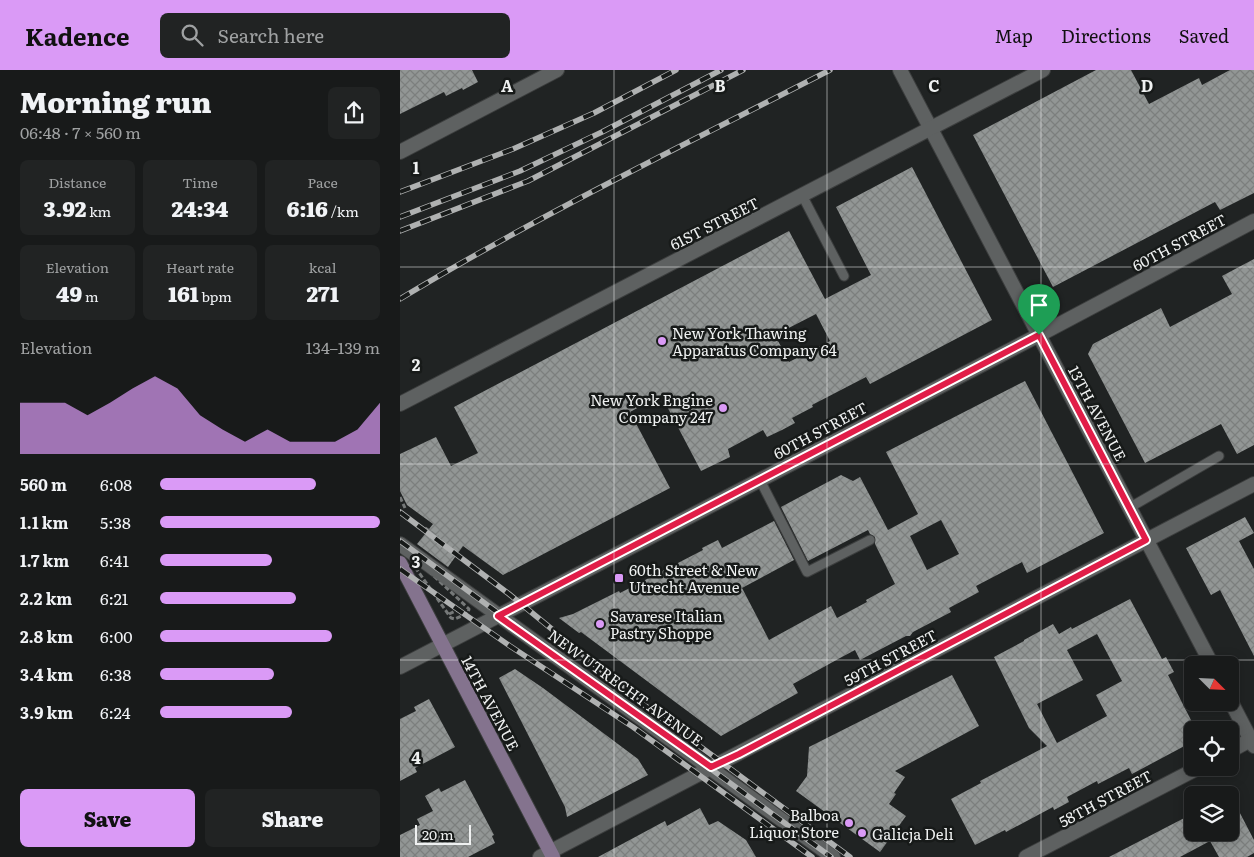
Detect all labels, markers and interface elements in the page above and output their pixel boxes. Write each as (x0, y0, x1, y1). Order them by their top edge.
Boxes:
search box (160, 13, 510, 58)
text: Kadence (25, 18, 130, 53)
icon: search (178, 21, 206, 49)
text: Search here (218, 21, 324, 49)
text: Map (995, 22, 1033, 49)
text: Directions (1061, 22, 1151, 49)
text: Saved (1179, 22, 1229, 49)
text: A (501, 73, 513, 97)
text: B (714, 73, 726, 97)
text: C (928, 73, 940, 97)
text: D (1141, 73, 1153, 97)
text: Morning run (20, 80, 211, 122)
button: share (328, 87, 380, 139)
text: 06:48 · 7 × 560 m (20, 120, 141, 144)
text: 1 (413, 155, 420, 179)
text: Distance (48, 172, 106, 192)
text: Time (182, 172, 218, 192)
text: Pace (308, 172, 338, 192)
street label: 61ST STREET (665, 191, 763, 255)
text: 3.92 (43, 192, 86, 223)
text: 24:34 (172, 192, 228, 223)
text: 6:16 (287, 192, 328, 223)
text: km (86, 201, 111, 221)
text: /km (328, 201, 359, 221)
street label: 60TH STREET (1128, 207, 1230, 277)
text: Elevation (46, 257, 109, 277)
text: Heart rate (166, 257, 234, 277)
text: kcal (309, 257, 336, 277)
text: 49 (56, 277, 82, 308)
text: 161 (168, 277, 199, 308)
text: 271 (306, 277, 339, 308)
pin (1018, 284, 1060, 335)
text: m (82, 286, 99, 306)
text: bpm (199, 286, 232, 306)
icon: arrive (1025, 291, 1053, 319)
place label: New York Thawing Apparatus Company 64 (672, 321, 837, 361)
text: Elevation (20, 335, 92, 359)
text: 134–139 m (306, 335, 380, 359)
marker: New York Thawing Apparatus Company 64 (656, 335, 668, 347)
text: 2 (412, 352, 421, 376)
street label: 13TH AVENUE (1063, 361, 1133, 465)
place label: New York Engine Company 247 (590, 388, 713, 428)
street label: 60TH STREET (769, 395, 871, 465)
marker: New York Engine Company 247 (717, 402, 729, 414)
text: 560 m (20, 472, 67, 496)
text: 6:08 (100, 472, 132, 496)
text: 1.1 km (20, 510, 68, 534)
text: 5:38 (100, 510, 131, 534)
text: 1.7 km (20, 548, 69, 572)
text: 6:41 (100, 548, 129, 572)
text: 3 (412, 549, 421, 573)
place label: 60th Street & New Utrecht Avenue (629, 558, 758, 598)
marker: 60th Street & New Utrecht Avenue (613, 572, 625, 584)
text: 2.2 km (20, 586, 72, 610)
text: 6:21 (100, 586, 128, 610)
place label: Savarese Italian Pastry Shoppe (610, 604, 723, 644)
marker: Savarese Italian Pastry Shoppe (594, 618, 606, 630)
street label: NEW UTRECHT AVENUE (544, 623, 708, 751)
street label: 59TH STREET (839, 623, 941, 691)
text: 2.8 km (20, 624, 73, 648)
text: 6:00 (100, 624, 132, 648)
street label: 14TH AVENUE (456, 651, 526, 755)
north arrow (1184, 656, 1239, 711)
map controls (1184, 656, 1239, 841)
text: 3.4 km (20, 662, 73, 686)
text: 6:38 (100, 662, 131, 686)
text: 3.9 km (20, 700, 73, 724)
text: 6:24 (100, 700, 131, 724)
button: locate (1184, 721, 1239, 776)
text: 4 (411, 745, 421, 769)
street label: 58TH STREET (1054, 764, 1156, 832)
button: layers (1184, 786, 1239, 841)
button: Save (20, 789, 195, 847)
button: Share (205, 789, 380, 847)
place label: Balboa Liquor Store (749, 803, 840, 843)
marker: Balboa Liquor Store (843, 817, 855, 829)
scale bar (415, 822, 471, 845)
place label: Galicja Deli (872, 822, 953, 845)
text: 20 m (422, 824, 454, 844)
marker: Galicja Deli (856, 827, 868, 839)

